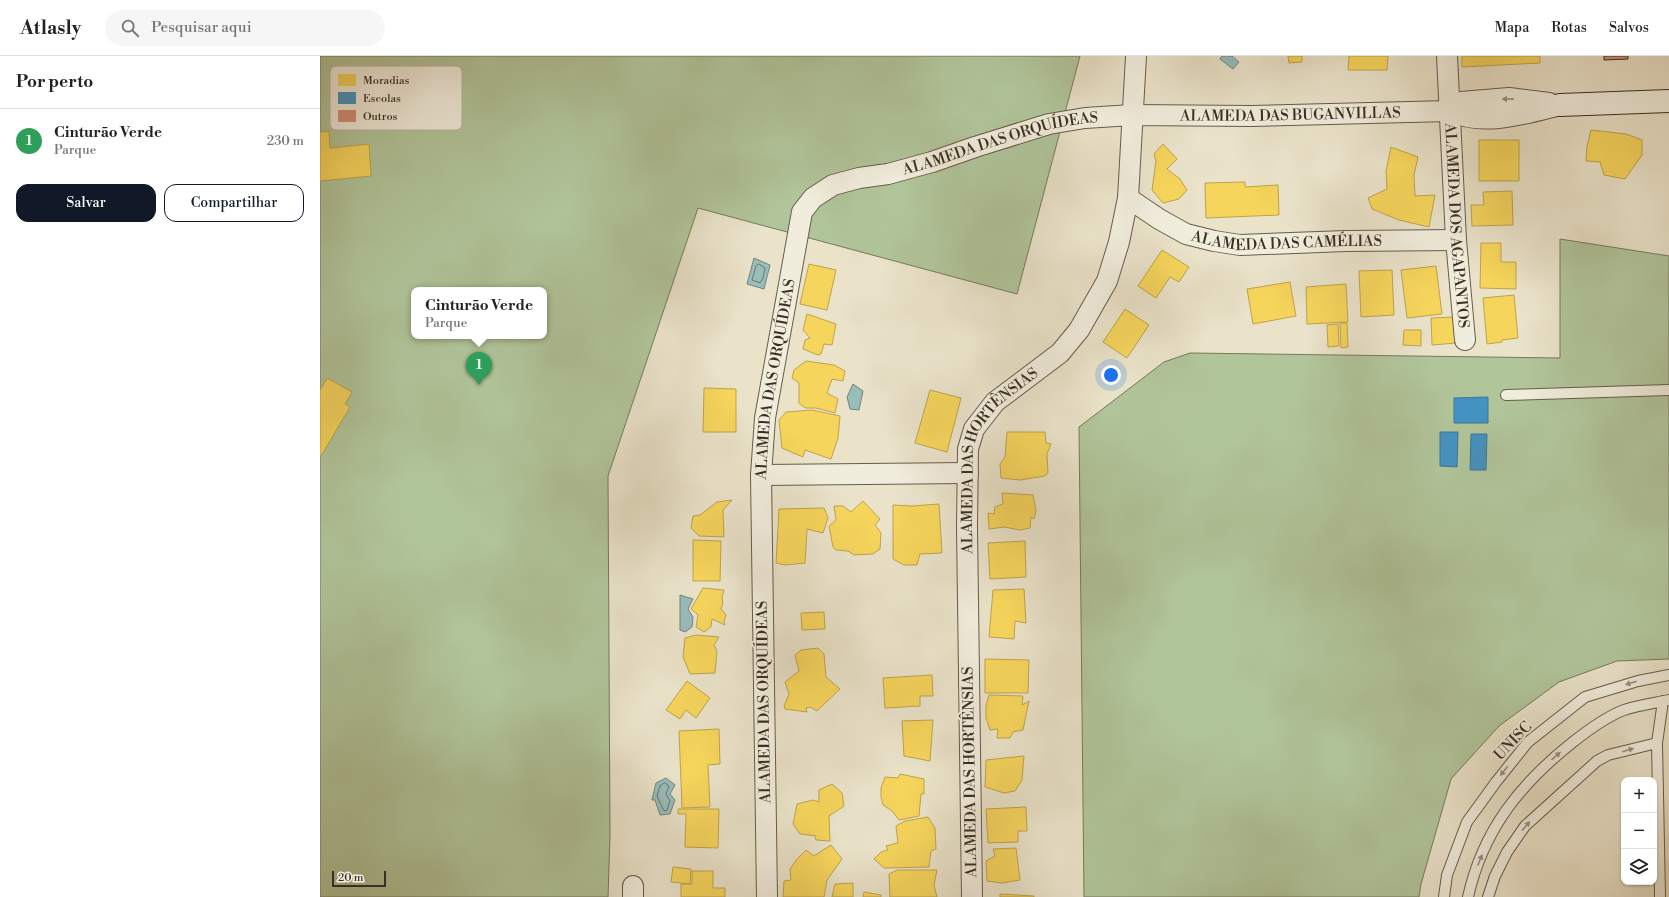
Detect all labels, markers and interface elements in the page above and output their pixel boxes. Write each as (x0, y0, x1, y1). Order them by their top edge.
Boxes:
search box (105, 10, 385, 46)
text: Atlasly (20, 16, 81, 40)
icon: search (119, 17, 141, 39)
text: Pesquisar aqui (151, 18, 252, 37)
text: Mapa (1495, 19, 1529, 37)
text: Rotas (1551, 19, 1587, 37)
text: Salvos (1609, 19, 1649, 37)
legend (330, 66, 462, 130)
text: Por perto (16, 71, 93, 93)
text: Moradias (363, 74, 410, 88)
text: Escolas (363, 92, 401, 106)
one-way arrow (1501, 96, 1514, 102)
street label: ALAMEDA DAS BUGANVILLAS (1179, 103, 1401, 126)
street label: ALAMEDA DAS ORQUÍDEAS (899, 108, 1099, 179)
text: Outros (363, 110, 398, 124)
street label: ALAMEDA DOS AGAPANTOS (1441, 122, 1473, 329)
text: Cinturão Verde (54, 123, 162, 142)
text: 1 (26, 133, 32, 149)
text: 230 m (267, 133, 304, 149)
text: Parque (54, 142, 96, 158)
button: Salvar (16, 184, 156, 222)
button: Compartilhar (164, 184, 304, 222)
street label: ALAMEDA DAS CAMÉLIAS (1189, 226, 1382, 255)
street label: ALAMEDA DAS ORQUÍDEAS (751, 277, 799, 481)
popup (411, 287, 547, 339)
text: Cinturão Verde (425, 296, 533, 315)
text: Parque (425, 315, 467, 331)
pin: 1 (466, 352, 492, 385)
street label: ALAMEDA DAS HORTÊNSIAS (957, 363, 1042, 555)
your location (1101, 365, 1121, 385)
street label: ALAMEDA DAS ORQUÍDEAS (752, 600, 775, 805)
street label: ALAMEDA DAS HORTÊNSIAS (958, 666, 981, 879)
one-way arrow (1625, 680, 1637, 686)
street label: UNISC (1490, 718, 1536, 764)
one-way arrow (1623, 747, 1635, 753)
one-way arrow (1550, 752, 1561, 761)
one-way arrow (1500, 766, 1509, 777)
map controls (1621, 777, 1657, 885)
button: + (1621, 777, 1657, 813)
button: − (1621, 813, 1657, 849)
one-way arrow (1521, 821, 1531, 831)
button: layers (1621, 849, 1657, 885)
one-way arrow (1476, 854, 1483, 866)
scale bar (332, 869, 386, 888)
text: 20 m (338, 871, 363, 885)

